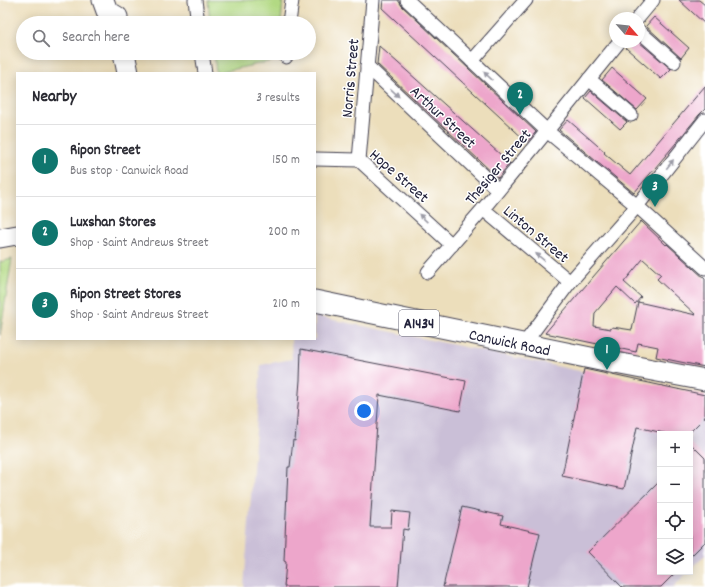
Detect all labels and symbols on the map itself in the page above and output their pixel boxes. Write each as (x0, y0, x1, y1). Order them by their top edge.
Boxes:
north arrow (609, 12, 645, 48)
street label: Norris Street (337, 38, 366, 119)
one-way arrow (483, 71, 493, 81)
street label: Arthur Street (404, 81, 481, 155)
pin: 2 (507, 82, 533, 115)
one-way arrow (390, 88, 400, 98)
street label: Thesiger Street (460, 125, 538, 211)
street label: Hope Street (364, 144, 433, 209)
one-way arrow (666, 159, 674, 170)
pin: 3 (642, 174, 668, 207)
street label: Linton Street (497, 200, 573, 269)
one-way arrow (418, 214, 428, 223)
one-way arrow (535, 253, 545, 262)
road number: A1434 (399, 310, 439, 336)
street label: Canwick Road (467, 324, 552, 363)
pin: 1 (594, 337, 620, 370)
your location (354, 401, 374, 421)

